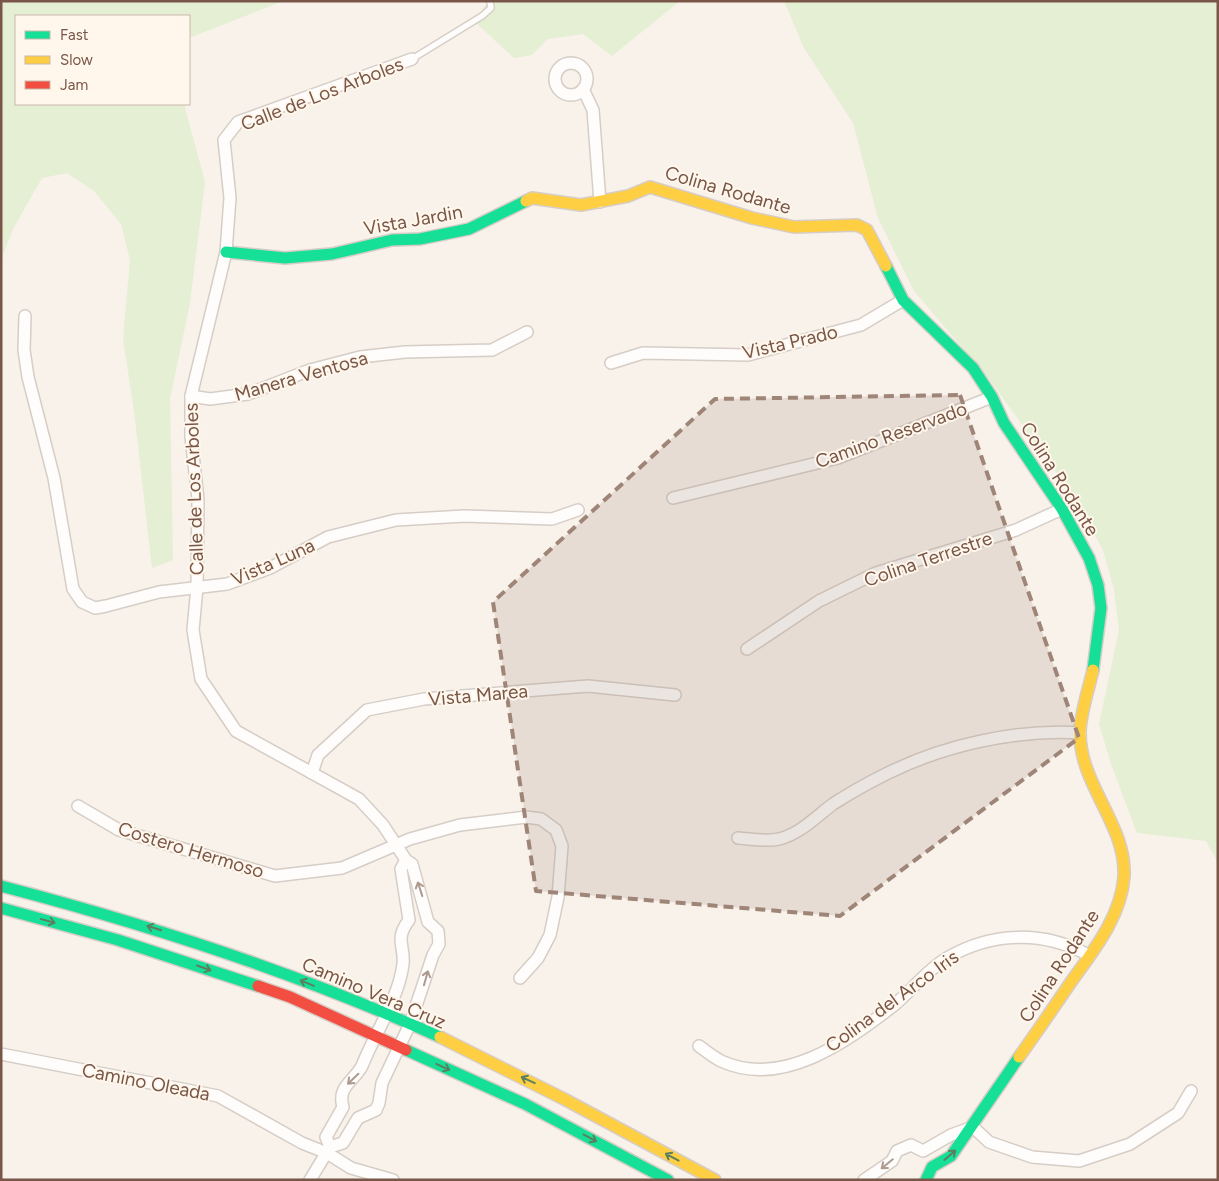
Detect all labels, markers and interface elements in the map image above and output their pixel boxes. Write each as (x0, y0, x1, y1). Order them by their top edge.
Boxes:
legend (15, 15, 190, 105)
text: Fast (60, 26, 89, 44)
text: Slow (60, 51, 93, 69)
street label: Calle de Los Arboles (237, 52, 407, 136)
text: Jam (60, 76, 88, 94)
street label: Colina Rodante (662, 161, 794, 219)
street label: Vista Jardin (362, 200, 464, 240)
street label: Vista Prado (740, 320, 840, 364)
street label: Manera Ventosa (232, 346, 370, 406)
street label: Camino Reservado (812, 397, 970, 473)
street label: Calle de Los Arboles (179, 402, 208, 576)
street label: Colina Rodante (1016, 418, 1104, 540)
street label: Colina Terrestre (861, 526, 995, 592)
street label: Vista Luna (228, 533, 318, 591)
street label: Vista Marea (427, 679, 529, 711)
street label: Costero Hermoso (115, 817, 267, 883)
one-way arrow (415, 881, 424, 897)
street label: Colina Rodante (1014, 905, 1104, 1027)
one-way arrow (40, 917, 56, 926)
one-way arrow (147, 923, 163, 933)
street label: Colina del Arco Iris (821, 945, 963, 1057)
street label: Camino Vera Cruz (299, 952, 449, 1034)
one-way arrow (195, 964, 211, 973)
one-way arrow (421, 970, 431, 986)
one-way arrow (300, 978, 315, 987)
street label: Camino Oleada (80, 1058, 212, 1106)
one-way arrow (435, 1063, 450, 1072)
one-way arrow (347, 1073, 359, 1085)
one-way arrow (521, 1075, 536, 1085)
one-way arrow (582, 1133, 597, 1143)
one-way arrow (944, 1149, 957, 1161)
one-way arrow (665, 1151, 679, 1161)
one-way arrow (880, 1158, 893, 1169)

